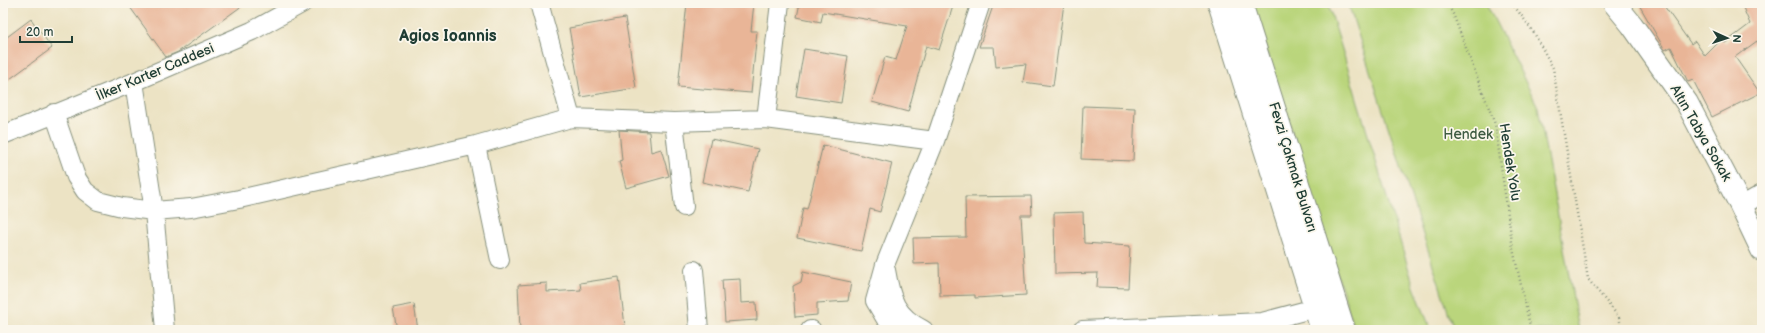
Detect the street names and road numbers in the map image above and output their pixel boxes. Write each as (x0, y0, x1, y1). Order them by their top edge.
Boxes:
street label: İlker Karter Caddesi (93, 39, 216, 105)
street label: Altın Tabya Sokak (1667, 82, 1736, 184)
street label: Fevzi Çakmak Bulvarı (1265, 100, 1321, 234)
street label: Hendek Yolu (1495, 122, 1525, 202)

